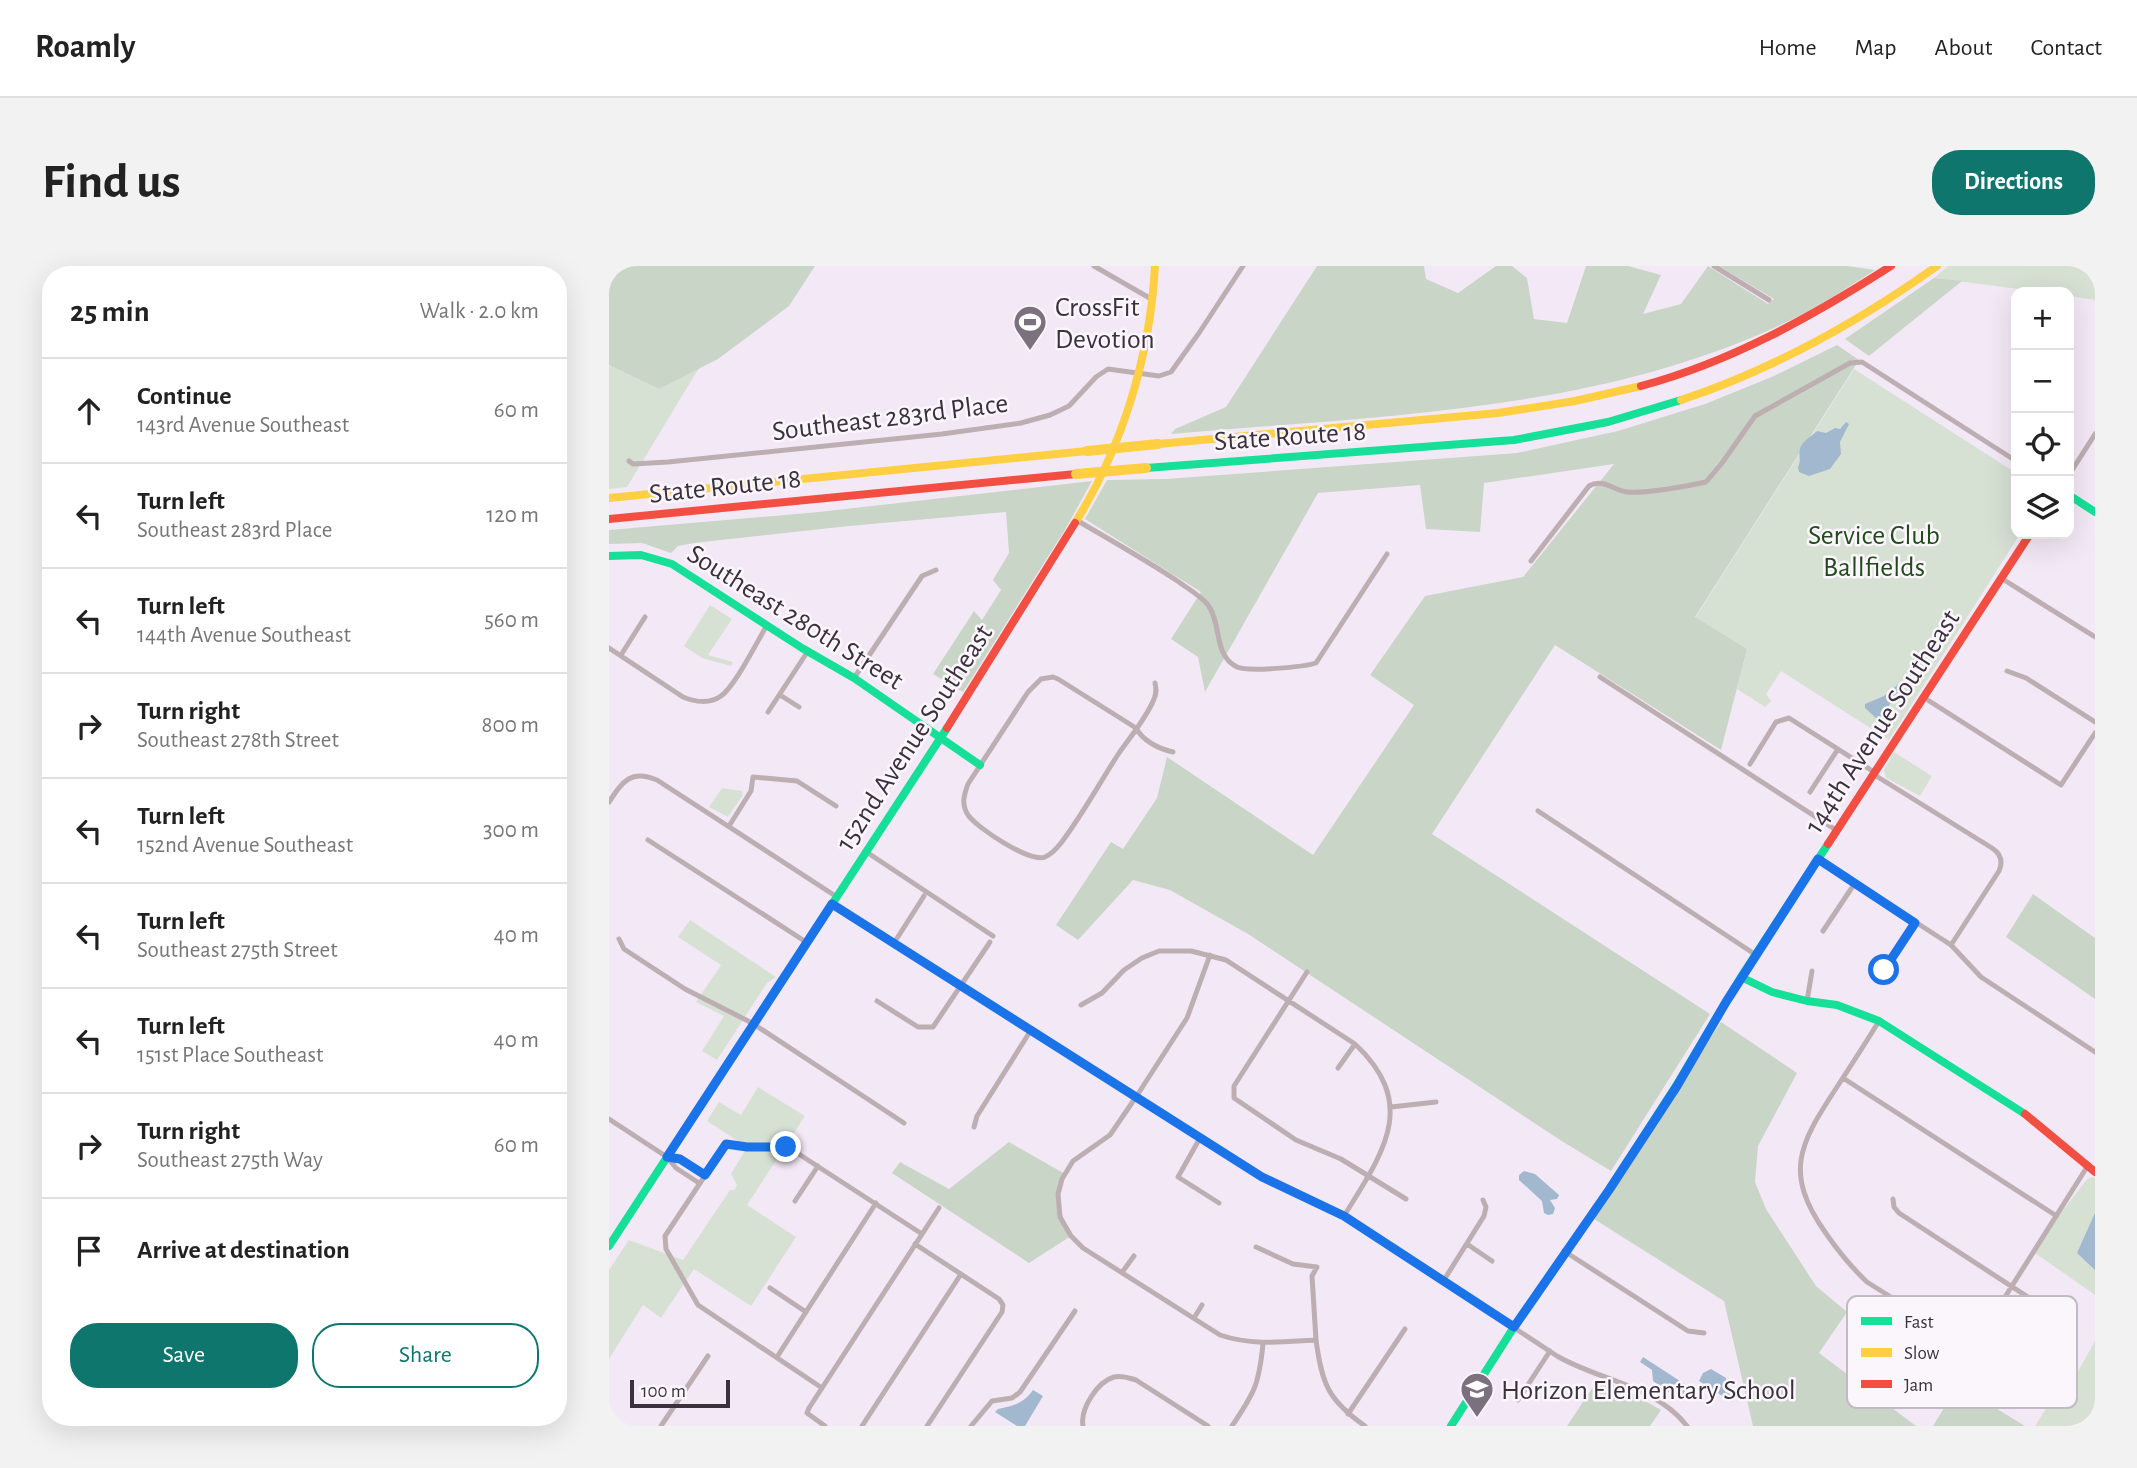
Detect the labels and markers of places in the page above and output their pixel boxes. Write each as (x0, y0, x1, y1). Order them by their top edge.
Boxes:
place label: CrossFit Devotion (1055, 294, 1155, 354)
sports icon: CrossFit Devotion (1011, 303, 1049, 352)
school or university icon: Horizon Elementary School (1458, 1370, 1496, 1419)
place label: Horizon Elementary School (1501, 1377, 1796, 1405)

